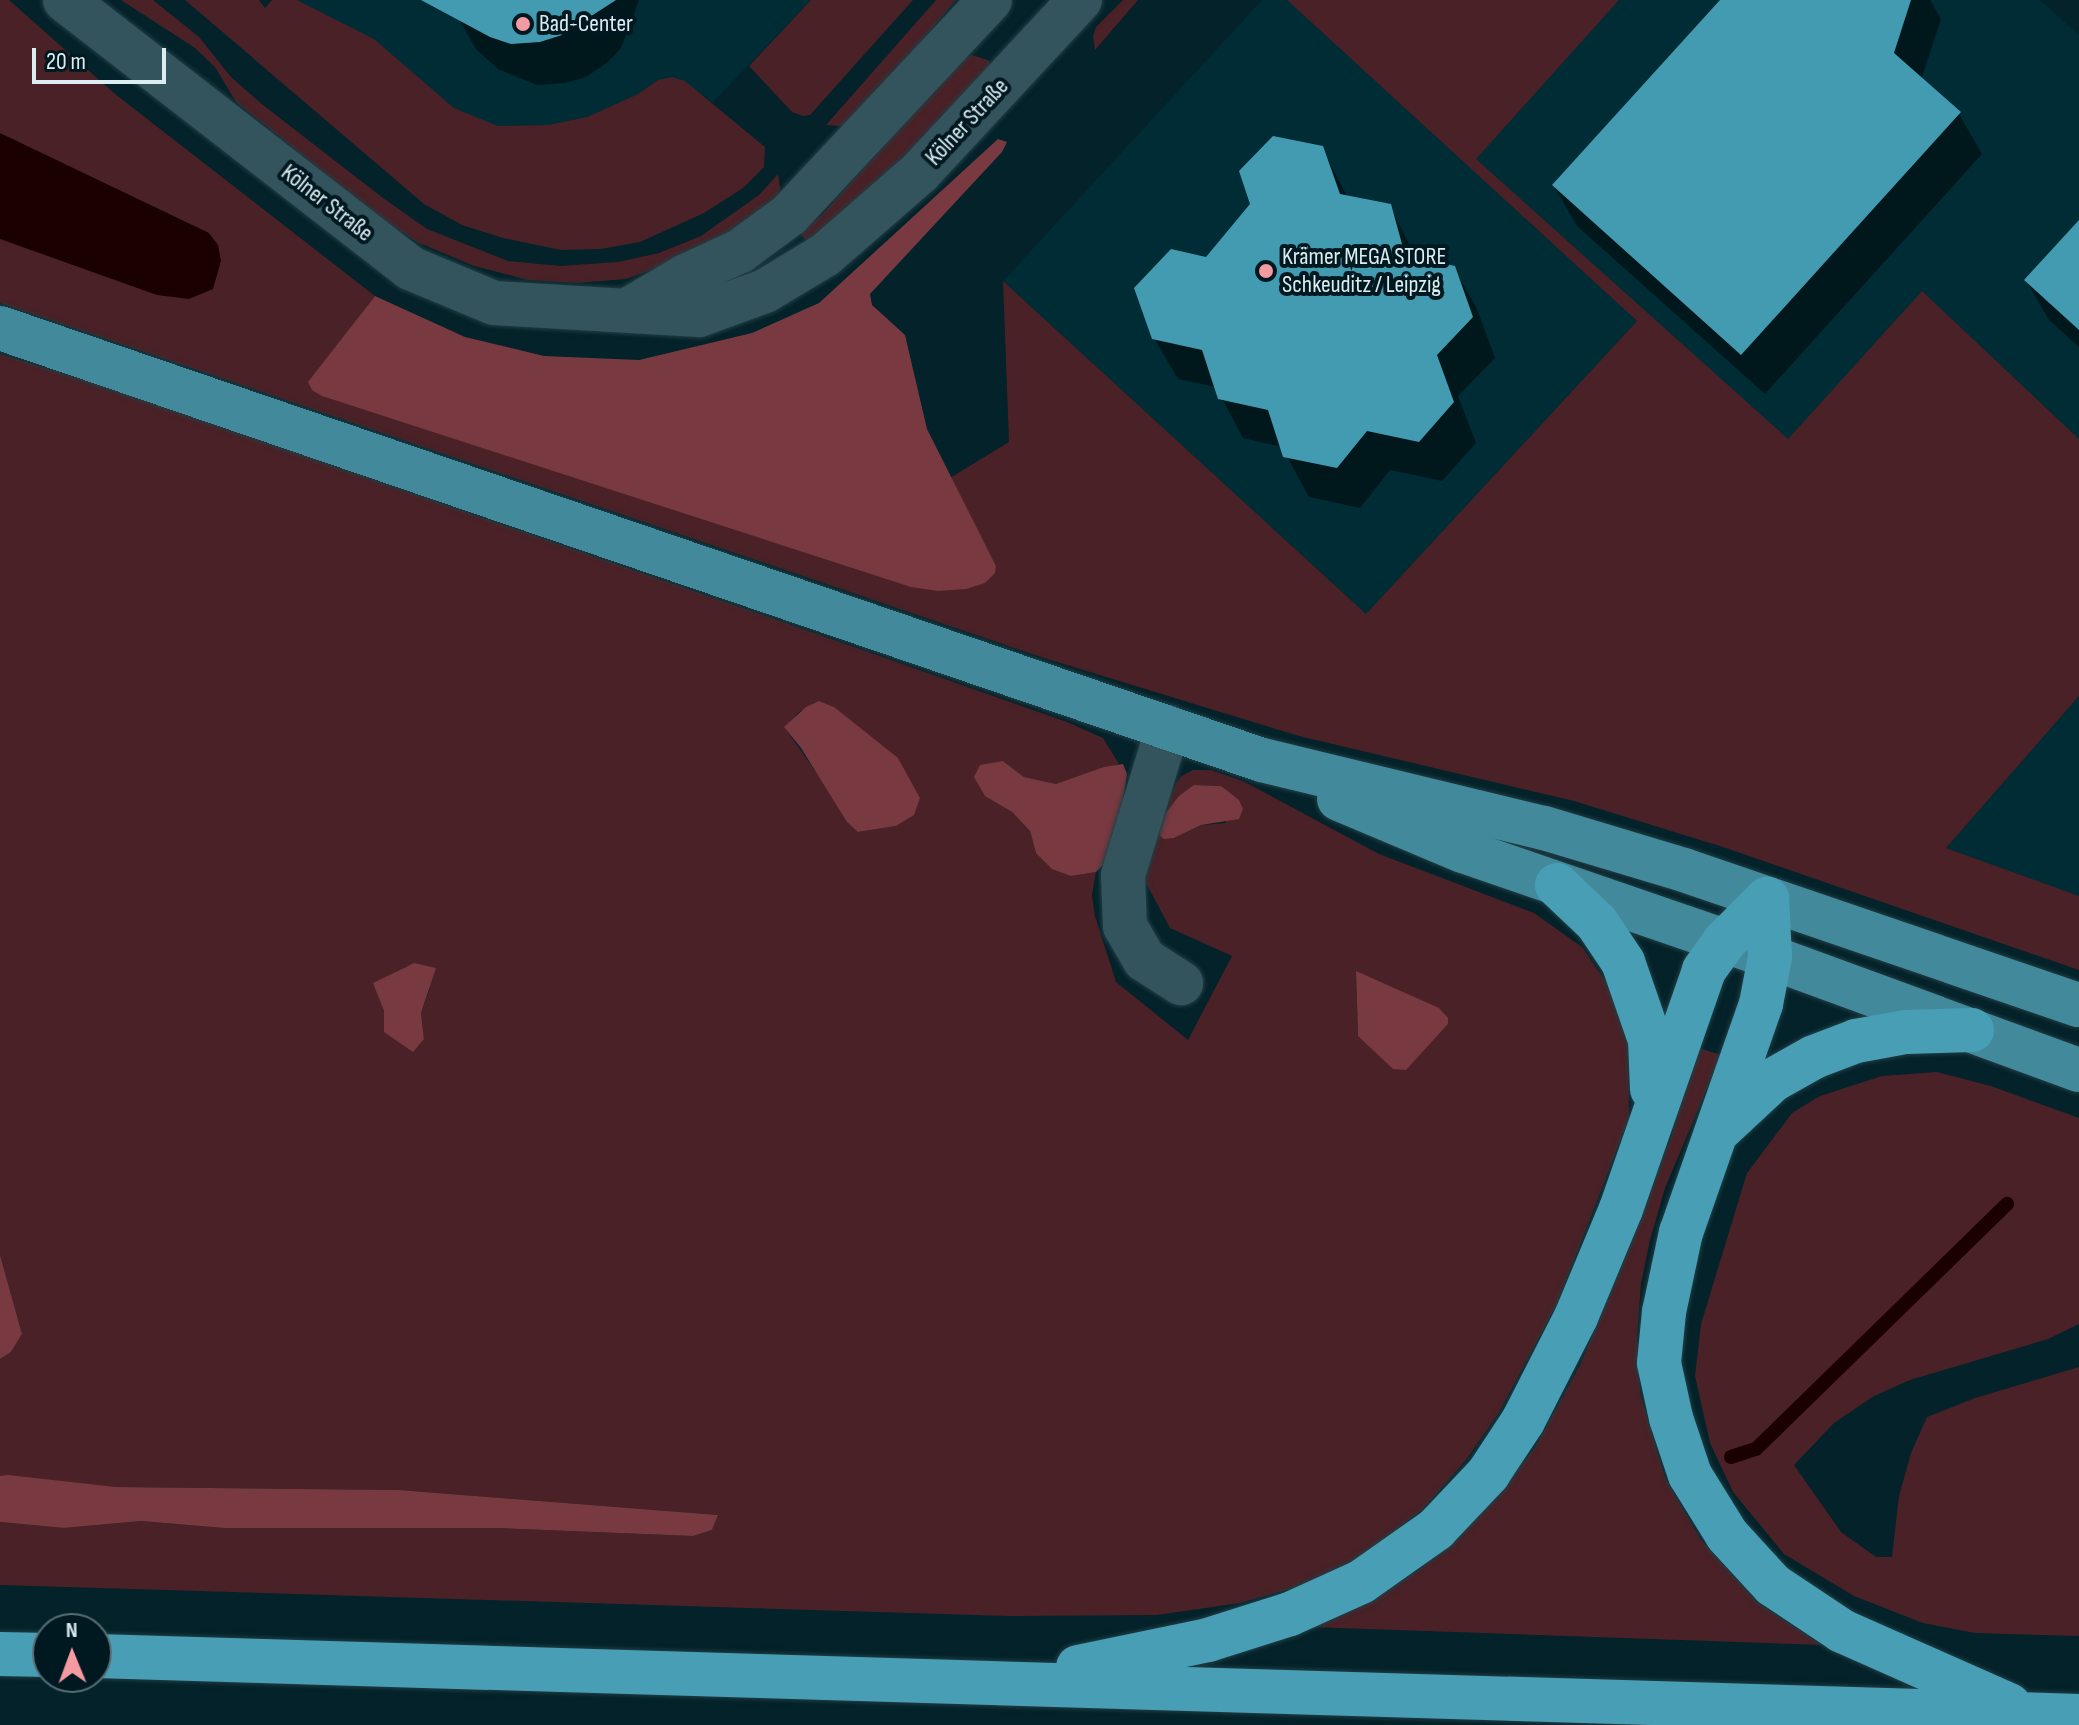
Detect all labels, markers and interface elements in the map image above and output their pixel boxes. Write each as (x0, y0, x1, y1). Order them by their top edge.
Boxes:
place label: Bad-Center (539, 10, 633, 38)
marker: Bad-Center (514, 15, 532, 33)
scale bar (36, 32, 170, 82)
text: 20 m (46, 47, 86, 76)
street label: Kölner Straße (919, 72, 1015, 172)
street label: Kölner Straße (275, 158, 379, 248)
place label: Krämer MEGA STORE Schkeuditz / Leipzig (1282, 243, 1446, 299)
marker: Krämer MEGA STORE Schkeuditz / Leipzig (1257, 262, 1275, 280)
north arrow (32, 1613, 112, 1693)
text: N (65, 1617, 78, 1644)

